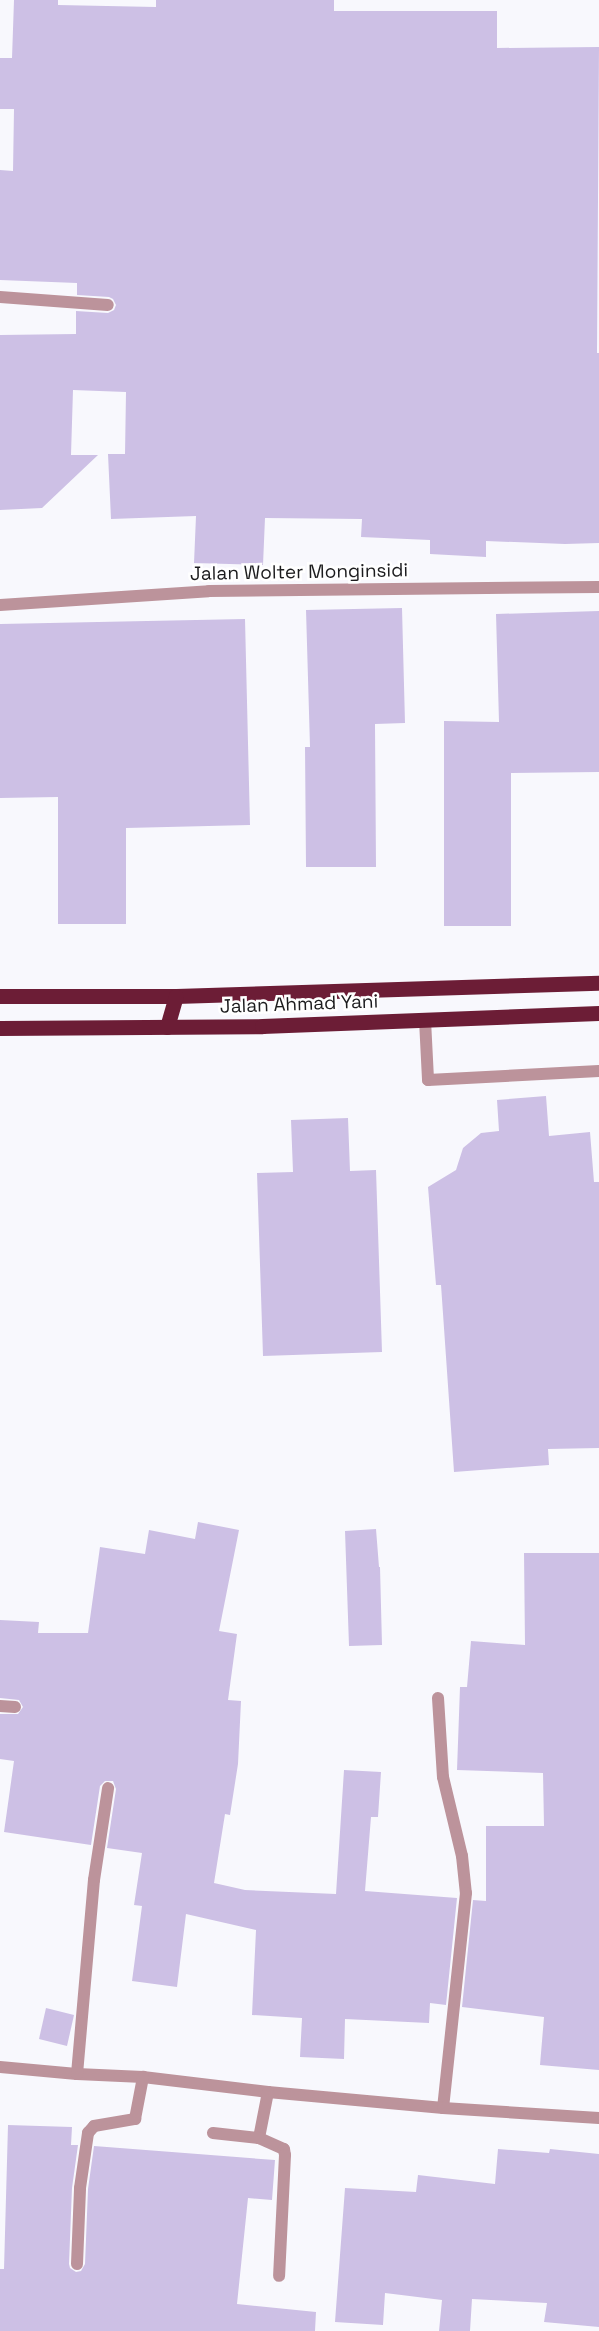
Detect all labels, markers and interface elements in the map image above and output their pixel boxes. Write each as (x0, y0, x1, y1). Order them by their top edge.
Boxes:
street label: Jalan Wolter Monginsidi (190, 559, 408, 585)
street label: Jalan Ahmad Yani (219, 990, 379, 1018)

